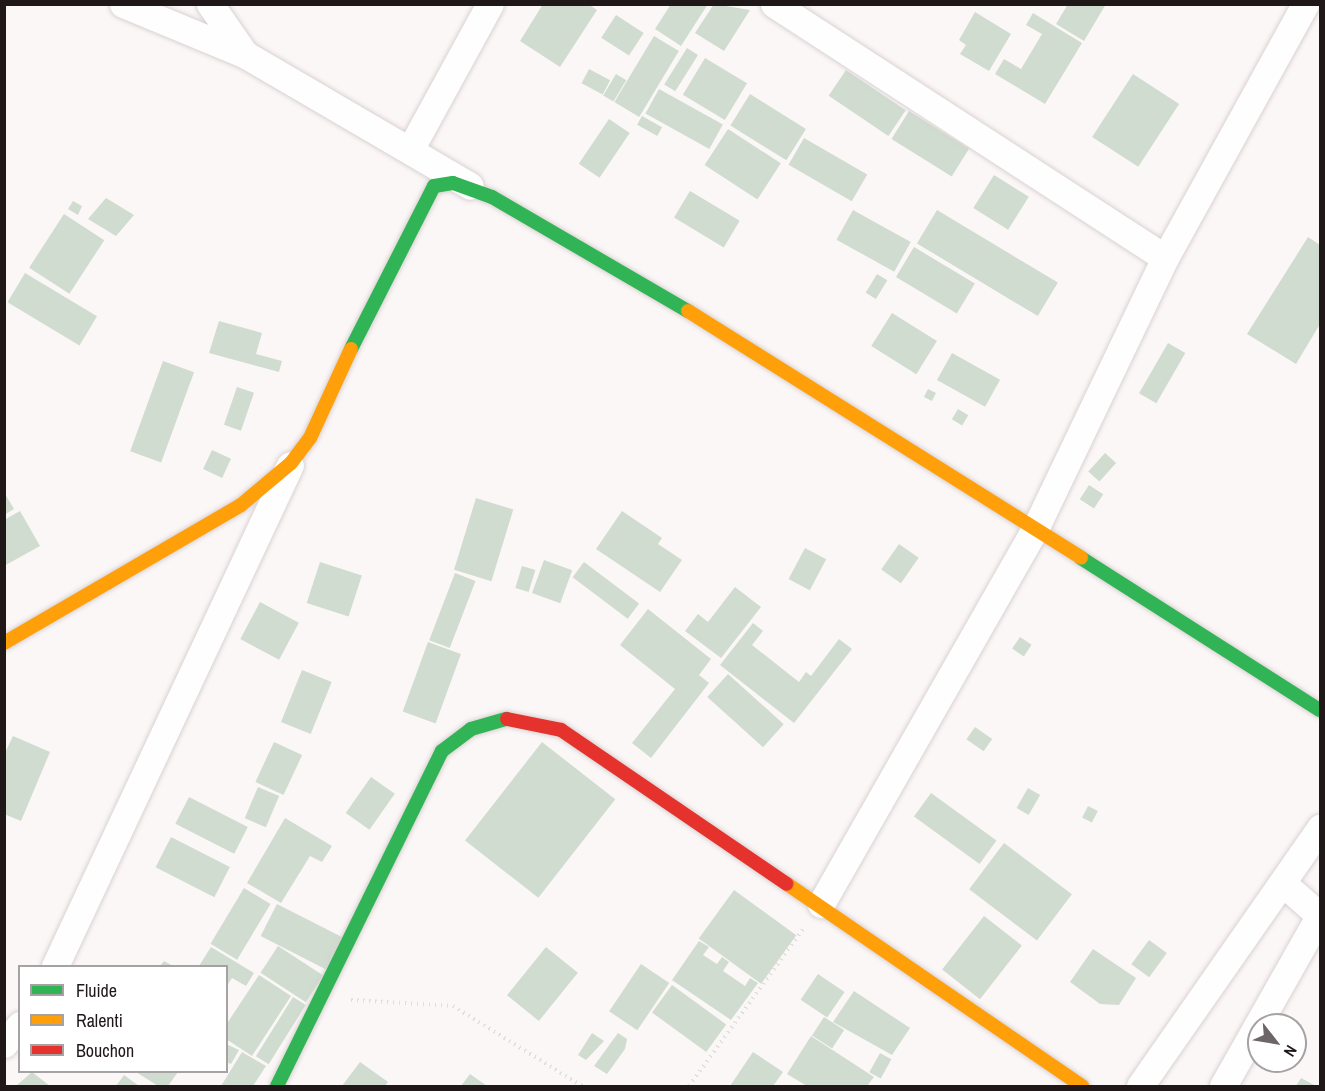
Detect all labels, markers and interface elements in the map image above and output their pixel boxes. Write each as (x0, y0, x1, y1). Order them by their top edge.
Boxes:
legend (18, 965, 228, 1073)
text: Fluide (76, 978, 117, 1003)
text: Ralenti (76, 1008, 123, 1033)
north arrow (1247, 1013, 1307, 1073)
text: Bouchon (76, 1038, 134, 1063)
text: N (1279, 1042, 1303, 1061)

